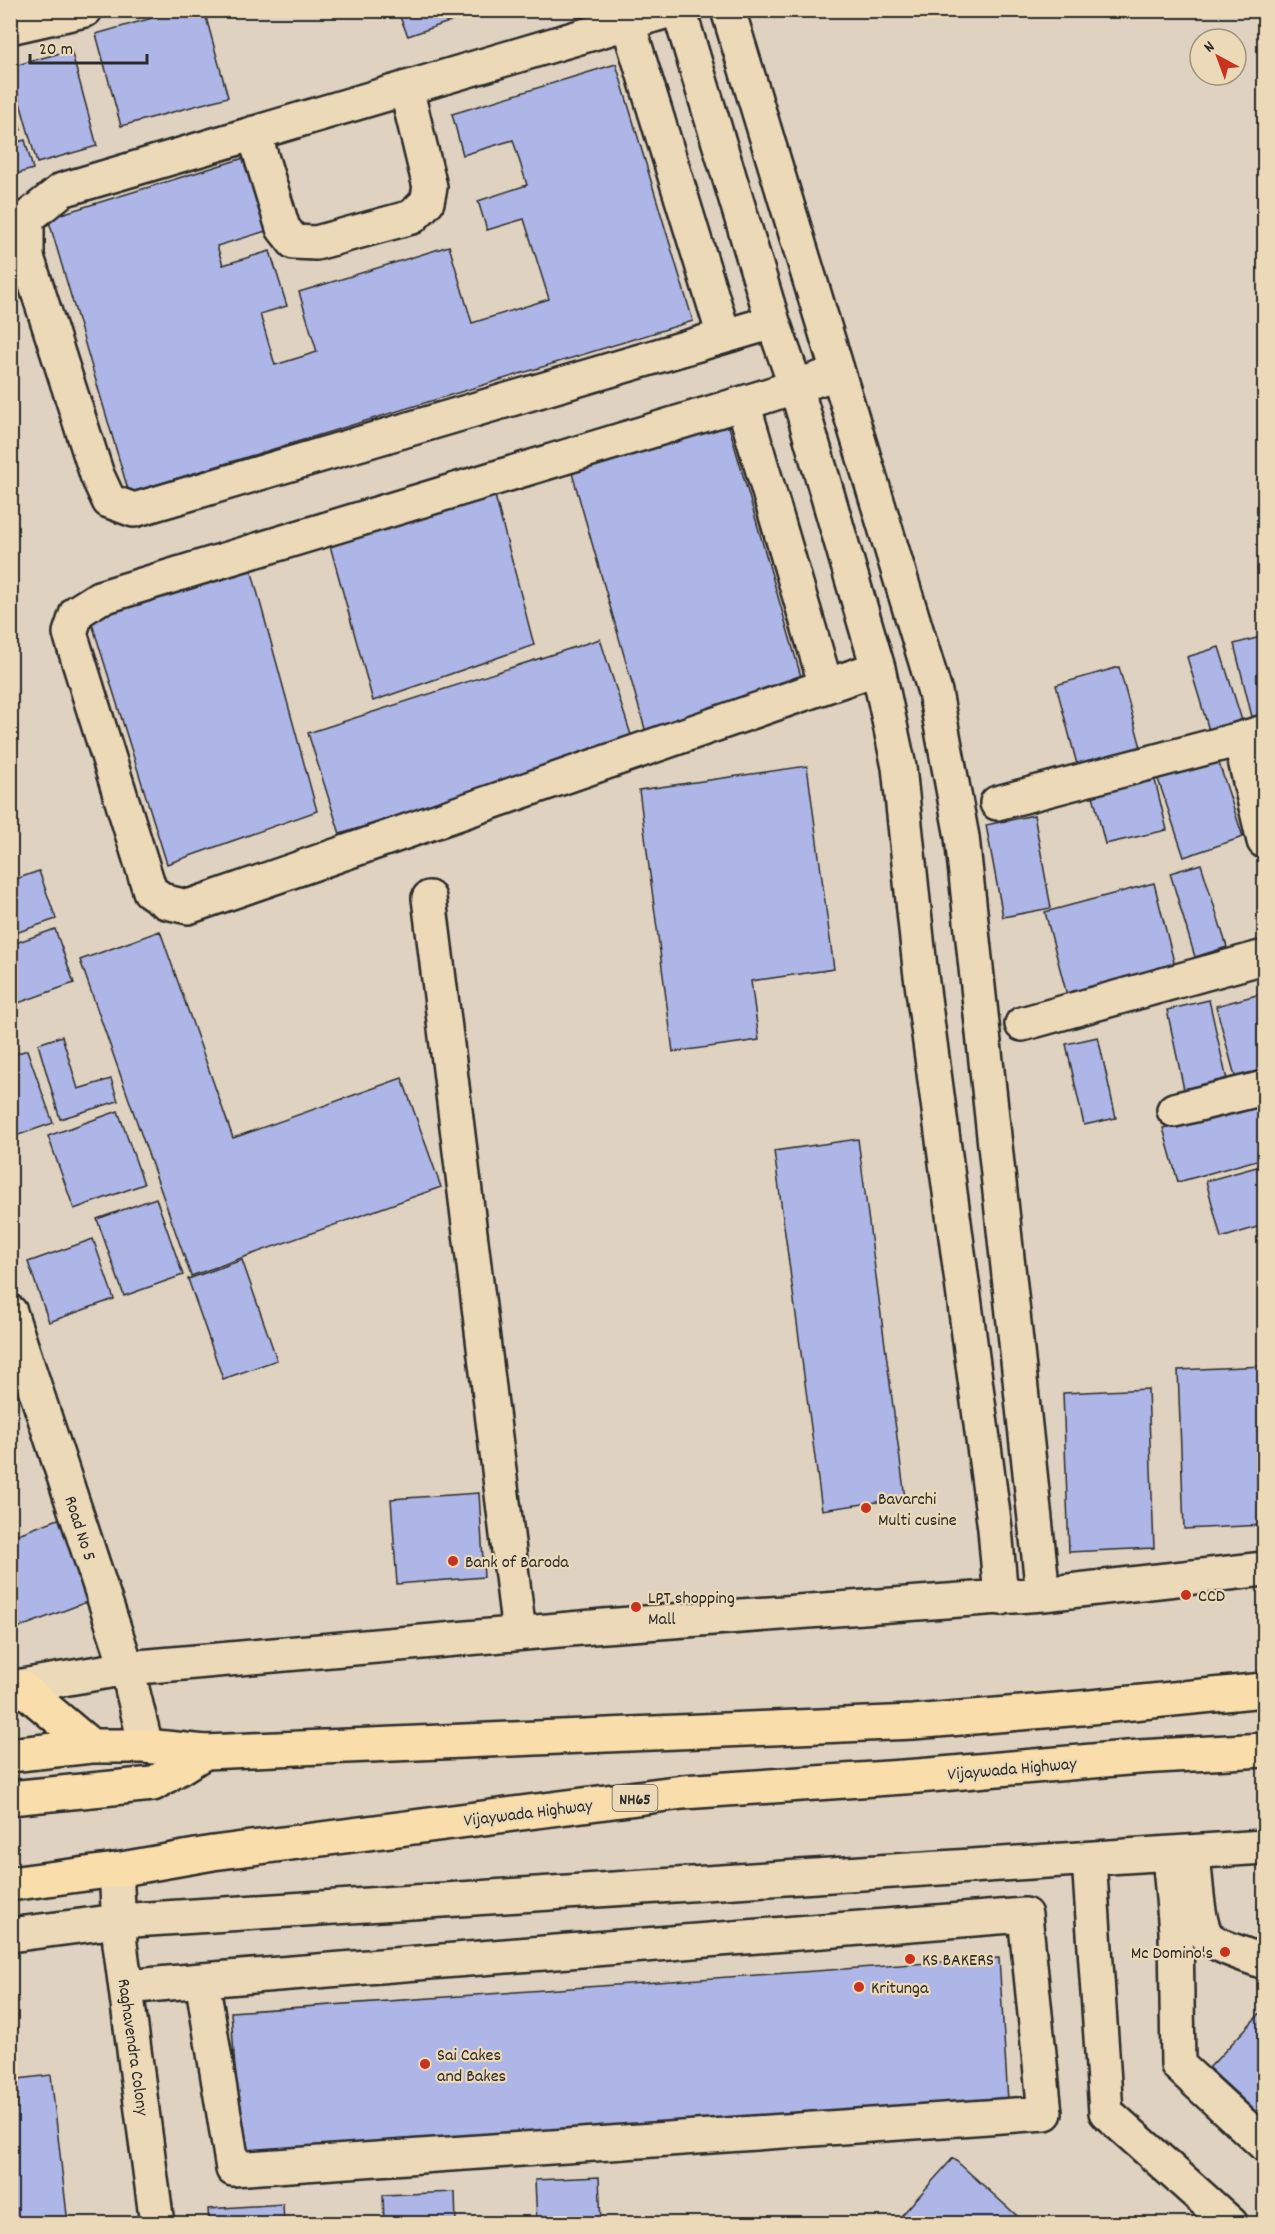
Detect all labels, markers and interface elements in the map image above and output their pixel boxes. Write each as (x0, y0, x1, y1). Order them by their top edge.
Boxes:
scale bar (30, 27, 147, 65)
north arrow (1188, 27, 1248, 87)
text: N (1199, 36, 1220, 59)
text: 20 m (39, 38, 73, 63)
place label: Bavarchi Multi cusine (878, 1488, 957, 1534)
street label: Road No 5 (56, 1493, 101, 1565)
marker: Bavarchi Multi cusine (859, 1501, 873, 1515)
place label: Bank of Baroda (465, 1551, 569, 1576)
marker: Bank of Baroda (446, 1554, 460, 1568)
place label: CCD (1198, 1585, 1225, 1610)
place label: LPT shopping Mall (648, 1587, 735, 1633)
marker: CCD (1179, 1588, 1193, 1602)
marker: LPT shopping Mall (629, 1600, 643, 1614)
street label: Vijaywada Highway (947, 1752, 1078, 1789)
road number: NH65 (612, 1785, 658, 1811)
street label: Vijaywada Highway (463, 1794, 595, 1835)
place label: Mc Domino's (1131, 1942, 1213, 1967)
marker: Mc Domino's (1218, 1945, 1232, 1959)
place label: KS BAKERS (922, 1949, 994, 1974)
marker: KS BAKERS (903, 1952, 917, 1966)
street label: Raghavendra Colony (110, 1977, 154, 2118)
place label: Kritunga (871, 1977, 929, 2002)
marker: Kritunga (852, 1980, 866, 1994)
place label: Sai Cakes and Bakes (437, 2044, 506, 2090)
marker: Sai Cakes and Bakes (418, 2057, 432, 2071)

